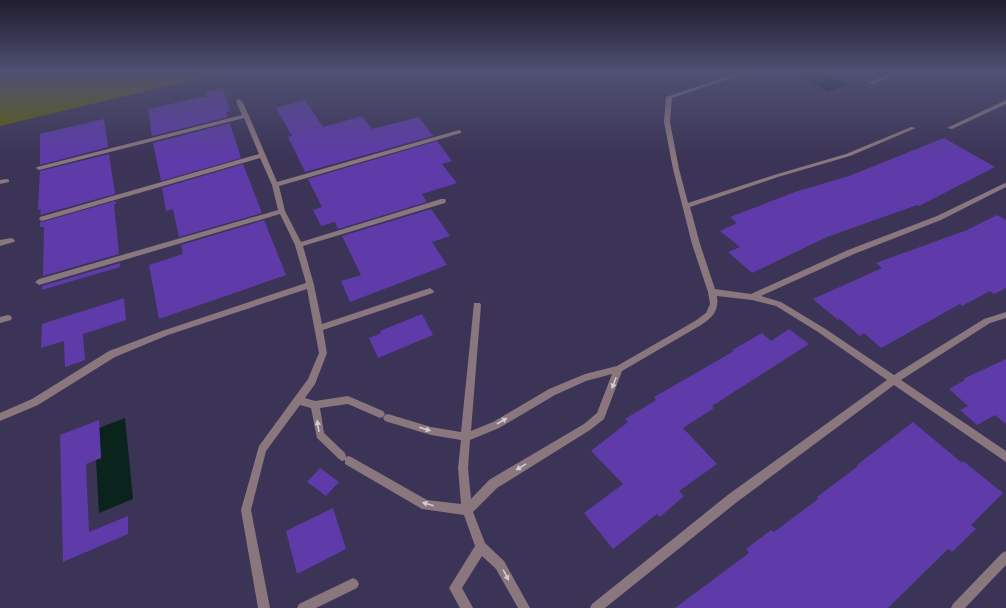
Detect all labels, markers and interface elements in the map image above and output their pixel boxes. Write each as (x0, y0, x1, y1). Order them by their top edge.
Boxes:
one-way arrow (610, 378, 616, 390)
one-way arrow (496, 418, 508, 425)
one-way arrow (315, 420, 321, 432)
one-way arrow (419, 426, 431, 432)
one-way arrow (515, 463, 527, 470)
one-way arrow (422, 501, 434, 507)
one-way arrow (502, 569, 509, 580)

